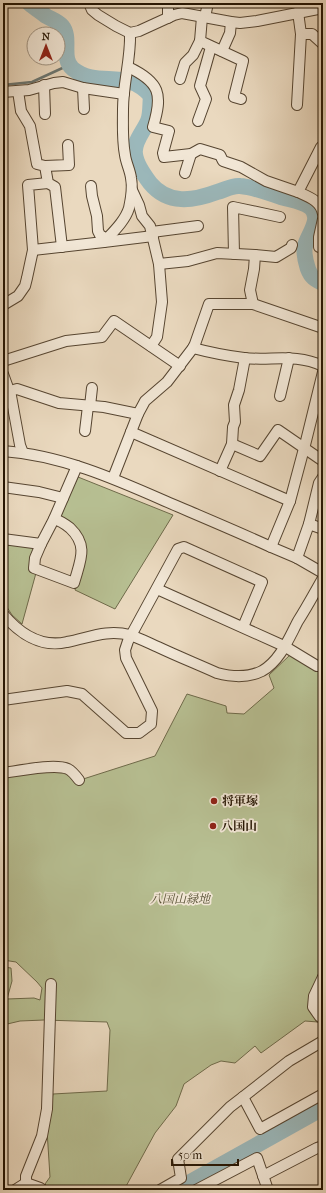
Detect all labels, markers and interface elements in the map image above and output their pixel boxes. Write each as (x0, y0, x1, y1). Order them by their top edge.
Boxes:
north arrow (26, 26, 66, 66)
text: N (42, 30, 51, 43)
place label: 将軍塚 (222, 794, 258, 808)
marker: 将軍塚 (209, 796, 219, 806)
place label: 八国山 (221, 819, 257, 833)
marker: 八国山 (208, 821, 218, 831)
park label: 八国山緑地 (150, 892, 212, 906)
scale bar (172, 1141, 238, 1167)
text: 50 m (178, 1148, 202, 1162)

